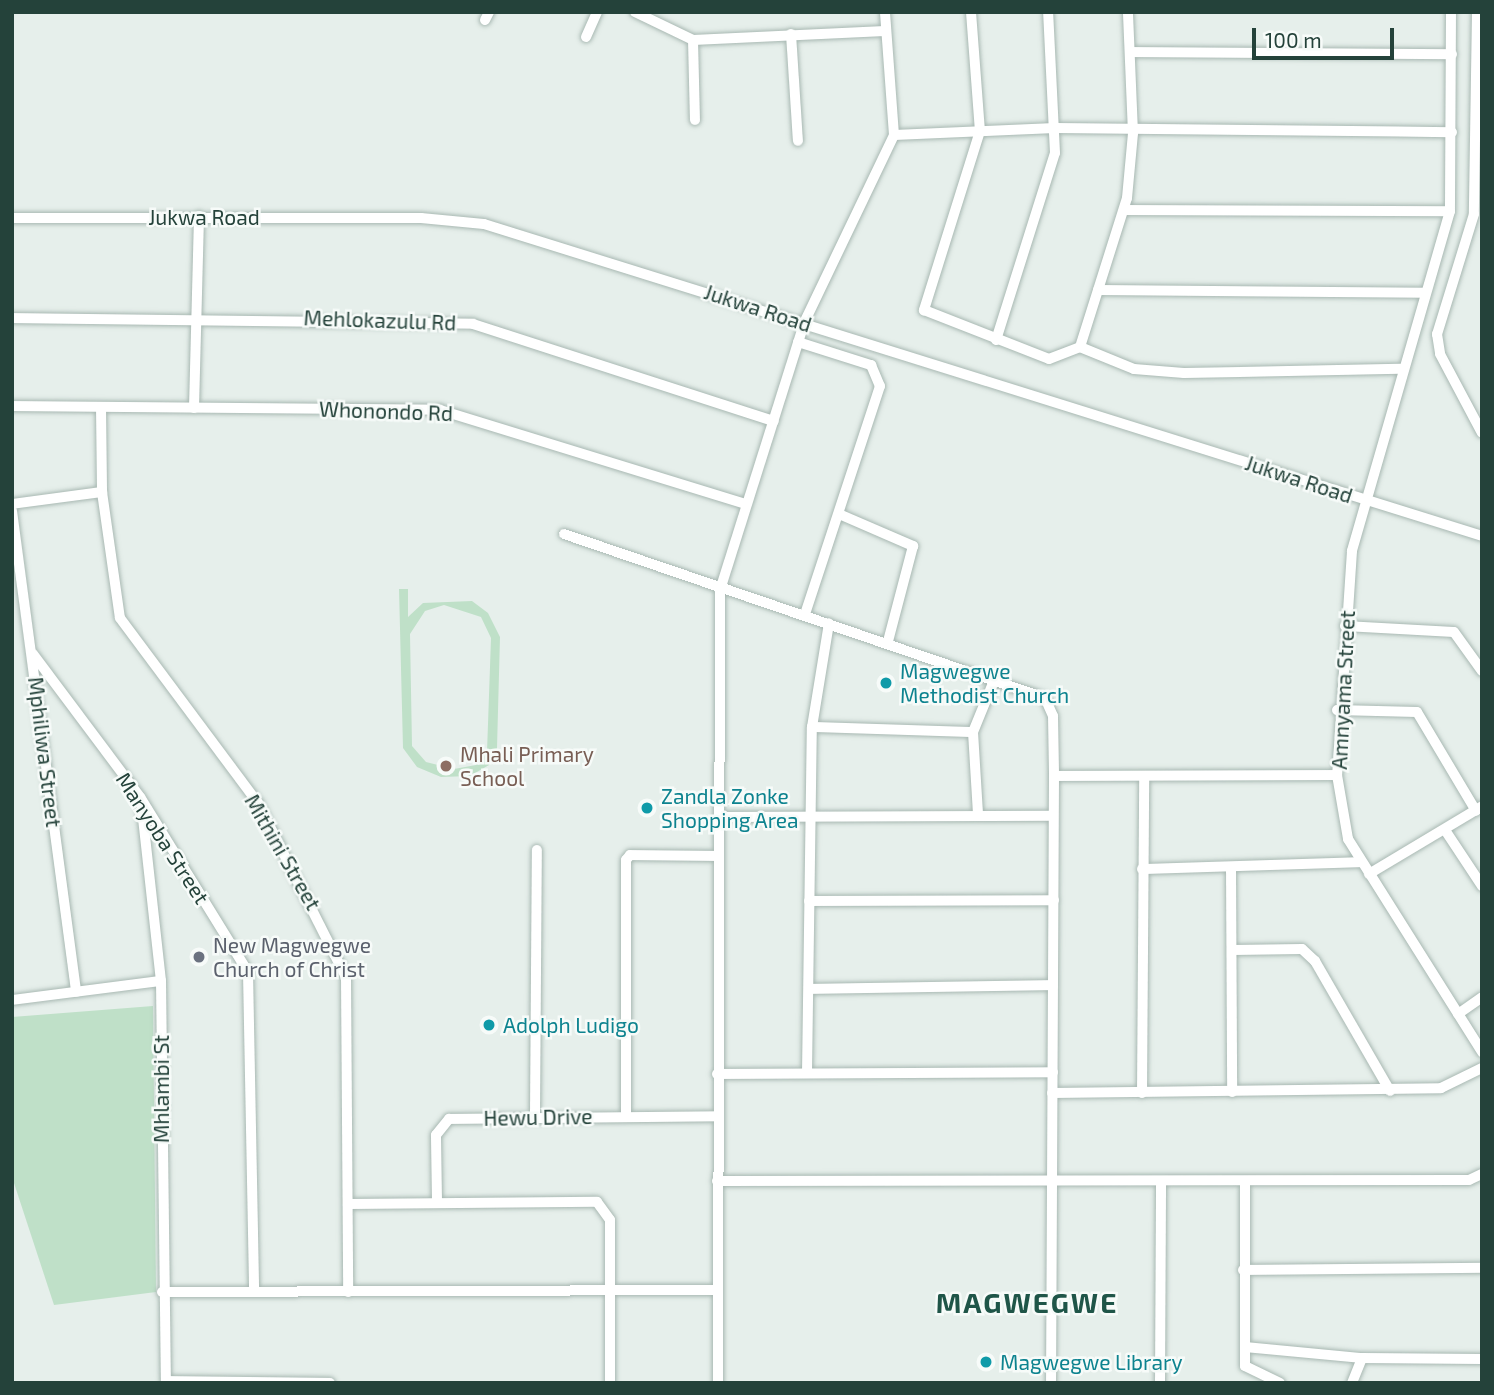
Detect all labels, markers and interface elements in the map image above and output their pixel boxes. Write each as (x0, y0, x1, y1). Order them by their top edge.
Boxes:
scale bar (1256, 14, 1398, 58)
text: 100 m (1265, 27, 1322, 52)
street label: Jukwa Road (148, 204, 260, 230)
street label: Jukwa Road (701, 279, 815, 337)
street label: Mehlokazulu Rd (303, 305, 457, 335)
street label: Whonondo Rd (319, 396, 453, 426)
street label: Jukwa Road (1242, 450, 1356, 508)
street label: Amnyama Street (1326, 610, 1360, 770)
place label: Magwegwe Methodist Church (900, 658, 1069, 708)
street label: Mphiliwa Street (23, 675, 67, 829)
marker: Magwegwe Methodist Church (878, 675, 894, 691)
place label: Mhali Primary School (460, 741, 594, 791)
marker: Mhali Primary School (438, 758, 454, 774)
street label: Manyoba Street (111, 768, 215, 908)
place label: Zandla Zonke Shopping Area (661, 783, 799, 833)
street label: Mithini Street (240, 790, 326, 914)
marker: Zandla Zonke Shopping Area (639, 800, 655, 816)
place label: New Magwegwe Church of Christ (213, 932, 371, 982)
marker: New Magwegwe Church of Christ (191, 949, 207, 965)
place label: Adolph Ludigo (503, 1012, 639, 1038)
marker: Adolph Ludigo (481, 1017, 497, 1033)
street label: Mhlambi St (148, 1035, 174, 1143)
street label: Hewu Drive (483, 1103, 593, 1131)
district label: MAGWEGWE (937, 1285, 1117, 1319)
place label: Magwegwe Library (1000, 1349, 1183, 1375)
marker: Magwegwe Library (978, 1354, 994, 1370)

